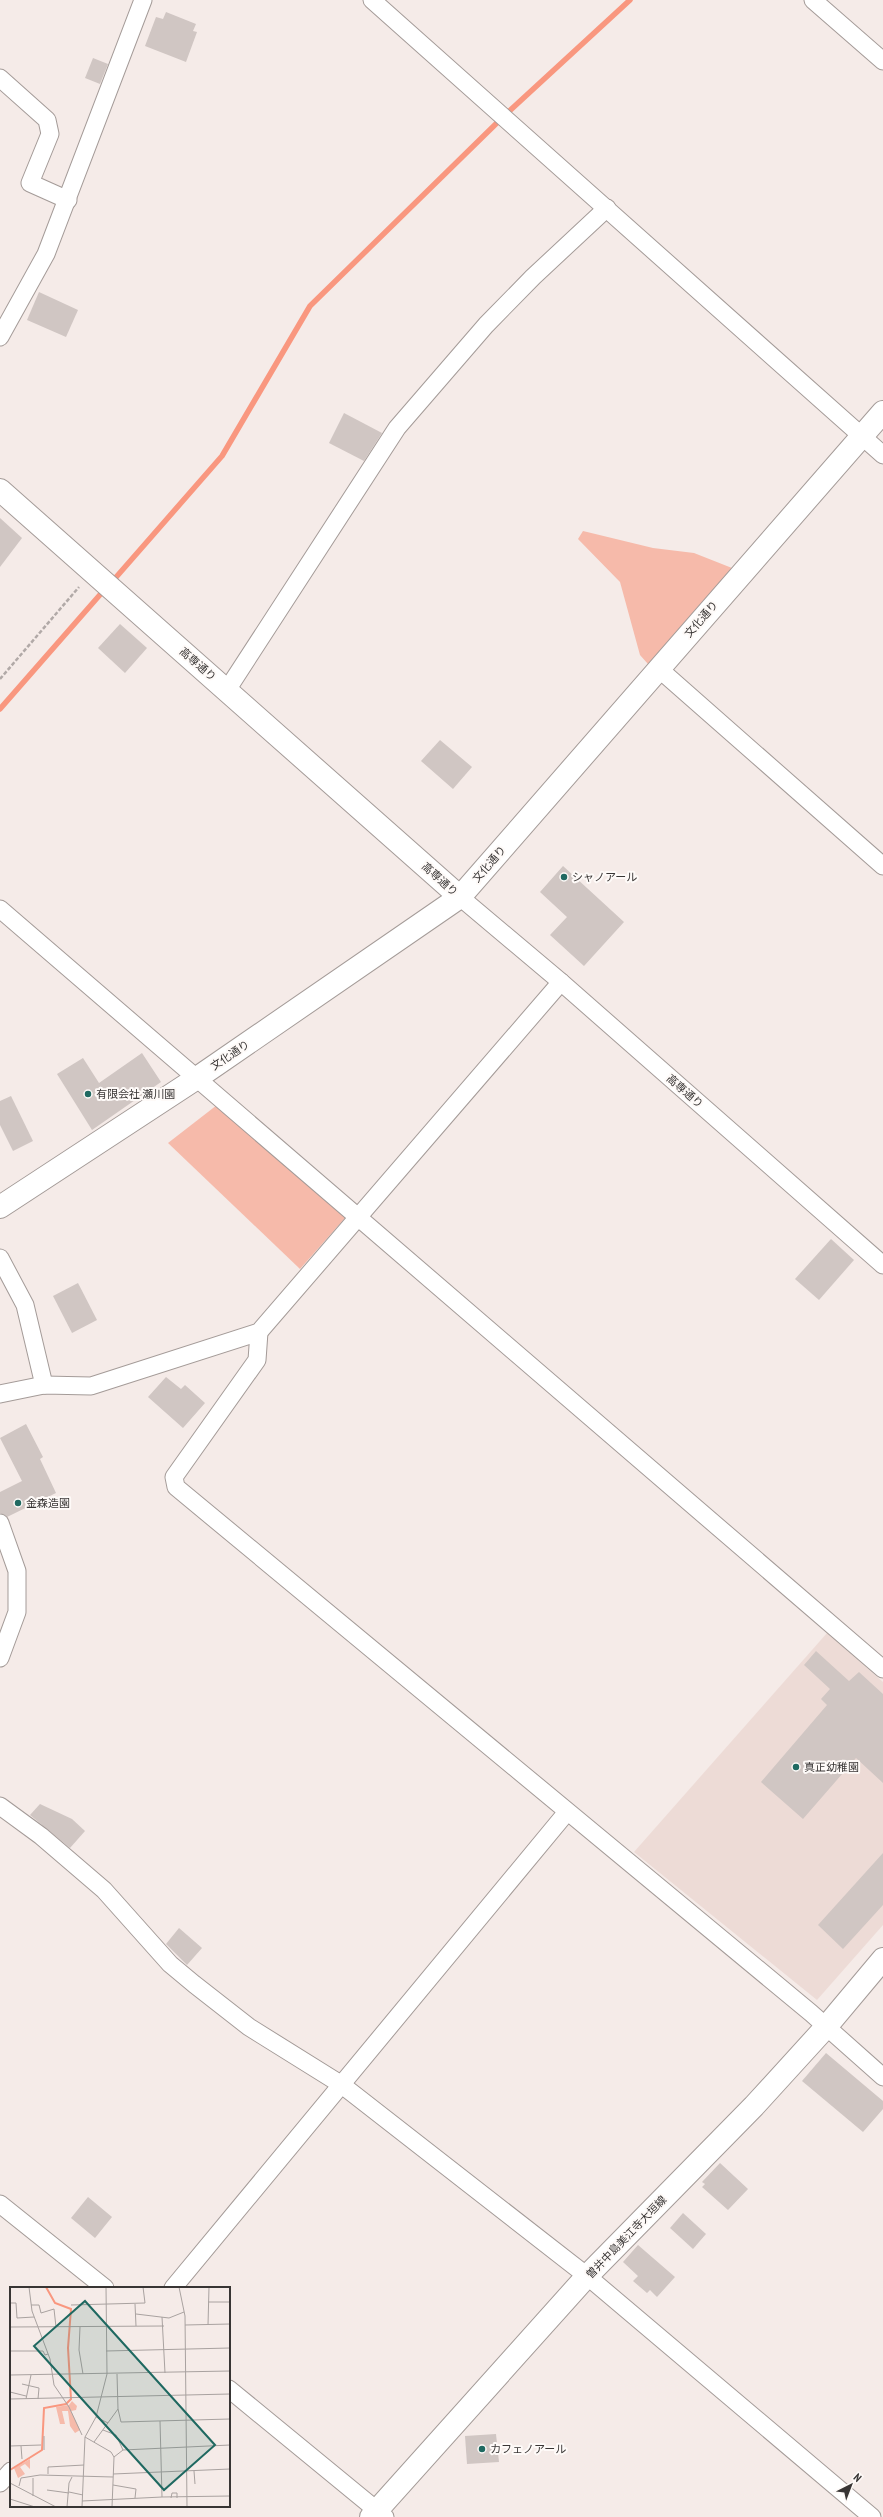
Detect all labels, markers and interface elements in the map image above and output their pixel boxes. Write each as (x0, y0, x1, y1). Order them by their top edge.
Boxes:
street label: 文化通り (681, 598, 721, 640)
street label: 高専通り (177, 644, 219, 684)
street label: 文化通り (469, 843, 509, 885)
street label: 高専通り (419, 859, 461, 899)
place label: シャノアール (572, 870, 637, 884)
marker: シャノアール (559, 872, 569, 882)
street label: 文化通り (208, 1037, 252, 1073)
street label: 高専通り (664, 1071, 706, 1111)
place label: 有限会社 瀬川園 (96, 1087, 175, 1101)
marker: 有限会社 瀬川園 (83, 1089, 93, 1099)
place label: 金森造園 (26, 1496, 70, 1510)
marker: 金森造園 (13, 1498, 23, 1508)
place label: 真正幼稚園 (804, 1760, 859, 1774)
marker: 真正幼稚園 (791, 1762, 801, 1772)
street label: 曽井中島美江寺大垣線 (583, 2193, 669, 2281)
inset map (10, 2287, 230, 2507)
place label: カフェノアール (490, 2442, 566, 2456)
marker: カフェノアール (477, 2444, 487, 2454)
north arrow (831, 2465, 871, 2505)
text: N (851, 2470, 865, 2485)

